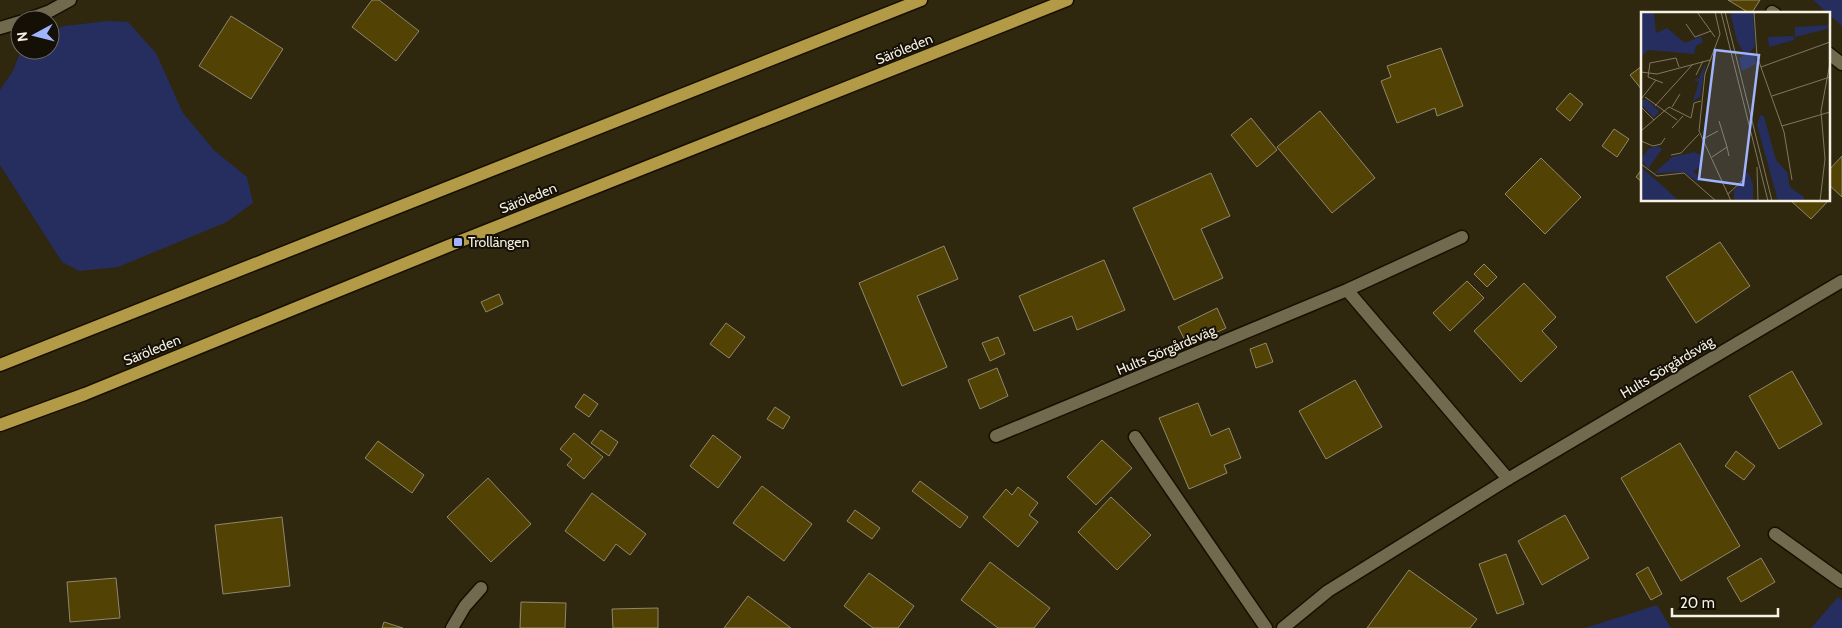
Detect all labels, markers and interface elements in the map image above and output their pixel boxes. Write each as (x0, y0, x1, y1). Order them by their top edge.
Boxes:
north arrow (10, 10, 60, 60)
inset map (1641, 12, 1830, 201)
street label: Säröleden (873, 29, 935, 69)
text: N (13, 31, 32, 43)
street label: Säröleden (497, 178, 559, 218)
place label: Trollängen (468, 233, 529, 251)
marker: Trollängen (452, 236, 464, 248)
street label: Hults Sörgårdsväg (1114, 321, 1219, 379)
street label: Säröleden (121, 330, 183, 370)
street label: Hults Sörgårdsväg (1617, 331, 1718, 402)
scale bar (1672, 586, 1778, 618)
text: 20 m (1680, 594, 1715, 612)

